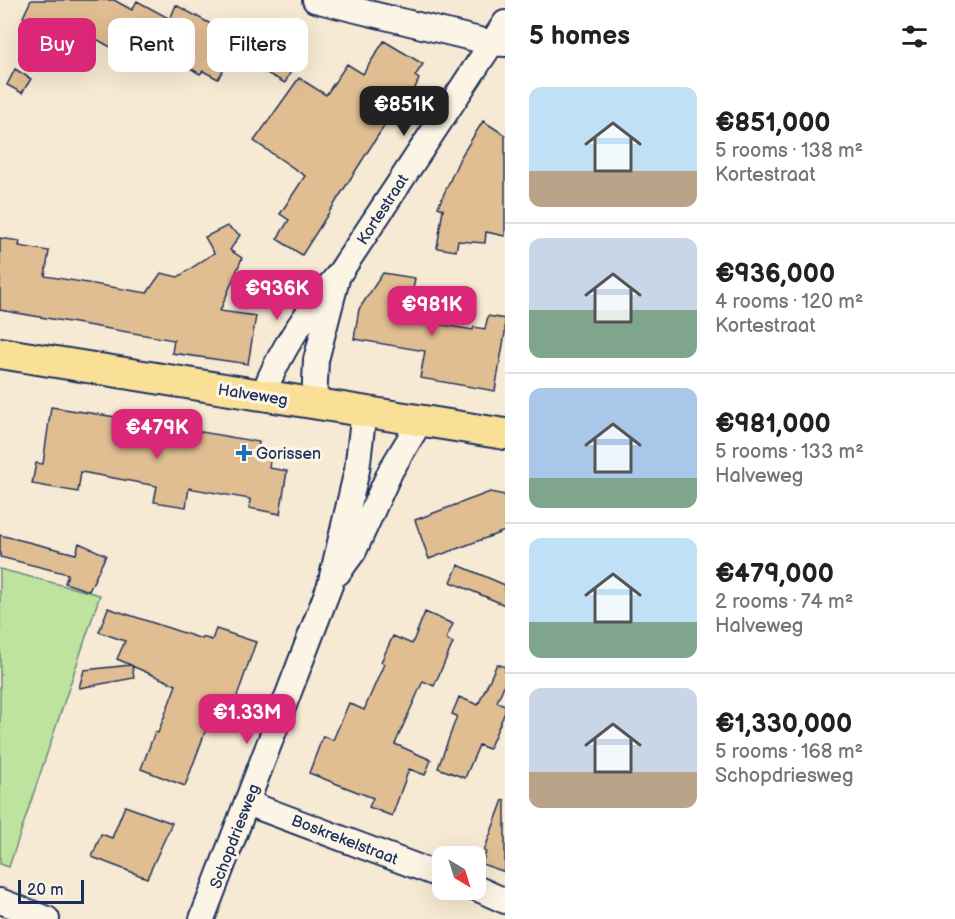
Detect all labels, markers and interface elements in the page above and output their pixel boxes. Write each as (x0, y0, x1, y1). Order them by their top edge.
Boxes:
chip: Buy (18, 18, 96, 72)
chip: Rent (108, 18, 195, 72)
chip: Filters (207, 18, 308, 72)
icon: filters (898, 20, 931, 53)
text: 5 homes (529, 21, 630, 52)
pin: €851K (362, 86, 446, 137)
text: €851K (374, 93, 434, 117)
text: €851,000 (715, 108, 831, 139)
icon: home (577, 111, 649, 183)
text: 5 rooms · 138 m² (715, 139, 863, 163)
text: Kortestraat (715, 163, 816, 187)
street label: Kortestraat (353, 171, 413, 249)
text: €936,000 (715, 259, 835, 290)
icon: home (577, 262, 649, 334)
pin: €936K (235, 270, 319, 321)
text: €936K (245, 277, 309, 301)
pin: €981K (390, 286, 474, 337)
text: 4 rooms · 120 m² (715, 290, 864, 314)
text: €981K (402, 293, 462, 317)
text: Kortestraat (715, 314, 816, 338)
street label: Halveweg (216, 381, 289, 410)
pin: €479K (115, 409, 199, 460)
text: €981,000 (715, 409, 831, 440)
icon: home (577, 412, 649, 484)
text: €479K (125, 416, 189, 440)
text: 5 rooms · 133 m² (715, 440, 864, 464)
place label: Gorissen (256, 445, 321, 464)
marker: Gorissen (237, 446, 251, 460)
text: Halveweg (715, 464, 803, 488)
text: €479,000 (715, 559, 834, 590)
icon: home (577, 562, 649, 634)
text: 2 rooms · 74 m² (715, 590, 853, 614)
text: Halveweg (715, 614, 803, 638)
pin: €1.33M (198, 694, 296, 745)
text: €1.33M (213, 701, 281, 725)
text: €1,330,000 (715, 709, 852, 740)
icon: home (577, 712, 649, 784)
text: 5 rooms · 168 m² (715, 740, 863, 764)
text: Schopdriesweg (715, 764, 853, 788)
street label: Schopdriesweg (207, 781, 264, 892)
street label: Boskrekelstraat (288, 811, 401, 869)
north arrow (432, 846, 486, 900)
map controls (432, 846, 486, 900)
scale bar (18, 877, 84, 904)
text: 20 m (27, 881, 63, 900)

